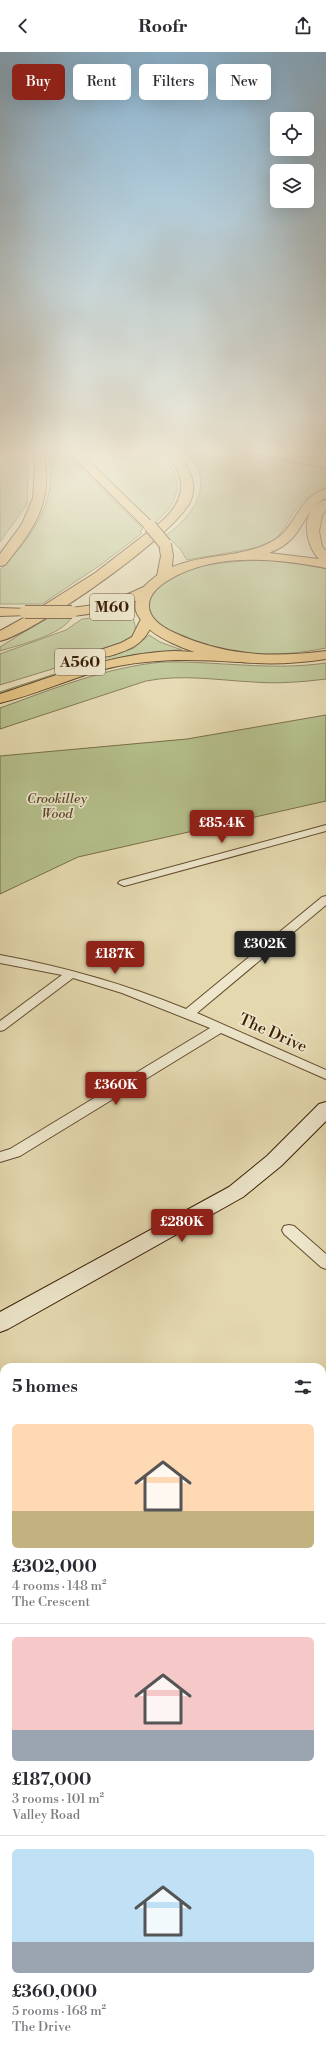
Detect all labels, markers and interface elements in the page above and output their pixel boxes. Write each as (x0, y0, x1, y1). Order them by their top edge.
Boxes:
icon: back (12, 15, 34, 37)
text: Roofr (138, 15, 188, 38)
icon: share (292, 15, 314, 37)
chip: Buy (12, 64, 65, 100)
chip: Rent (73, 64, 131, 100)
chip: Filters (139, 64, 208, 100)
chip: New (216, 64, 271, 100)
map controls (270, 112, 314, 208)
button: locate (270, 112, 314, 156)
button: layers (270, 164, 314, 208)
road number: M60 (90, 594, 134, 620)
road number: A560 (55, 649, 105, 675)
park label: Crookilley Wood (27, 791, 87, 822)
pin: £85.4K (189, 810, 255, 844)
text: £85.4K (199, 815, 245, 831)
pin: £302K (237, 931, 293, 965)
text: £302K (243, 936, 287, 952)
pin: £187K (87, 941, 143, 975)
text: £187K (95, 946, 135, 962)
street label: The Drive (236, 1009, 310, 1057)
pin: £360K (88, 1072, 144, 1106)
text: £360K (94, 1077, 138, 1093)
pin: £280K (154, 1209, 210, 1243)
text: £280K (160, 1214, 204, 1230)
text: 5 homes (12, 1376, 78, 1398)
icon: filters (292, 1376, 314, 1398)
icon: home (127, 1450, 199, 1522)
text: £302,000 (12, 1556, 97, 1578)
text: 4 rooms · 148 m² (12, 1578, 106, 1594)
text: The Crescent (12, 1594, 90, 1610)
icon: home (127, 1663, 199, 1735)
text: £187,000 (12, 1769, 91, 1791)
text: 3 rooms · 101 m² (12, 1791, 104, 1807)
text: Valley Road (12, 1807, 80, 1823)
icon: home (127, 1875, 199, 1947)
text: £360,000 (12, 1981, 97, 2003)
text: 5 rooms · 168 m² (12, 2003, 106, 2019)
text: The Drive (12, 2019, 71, 2035)

